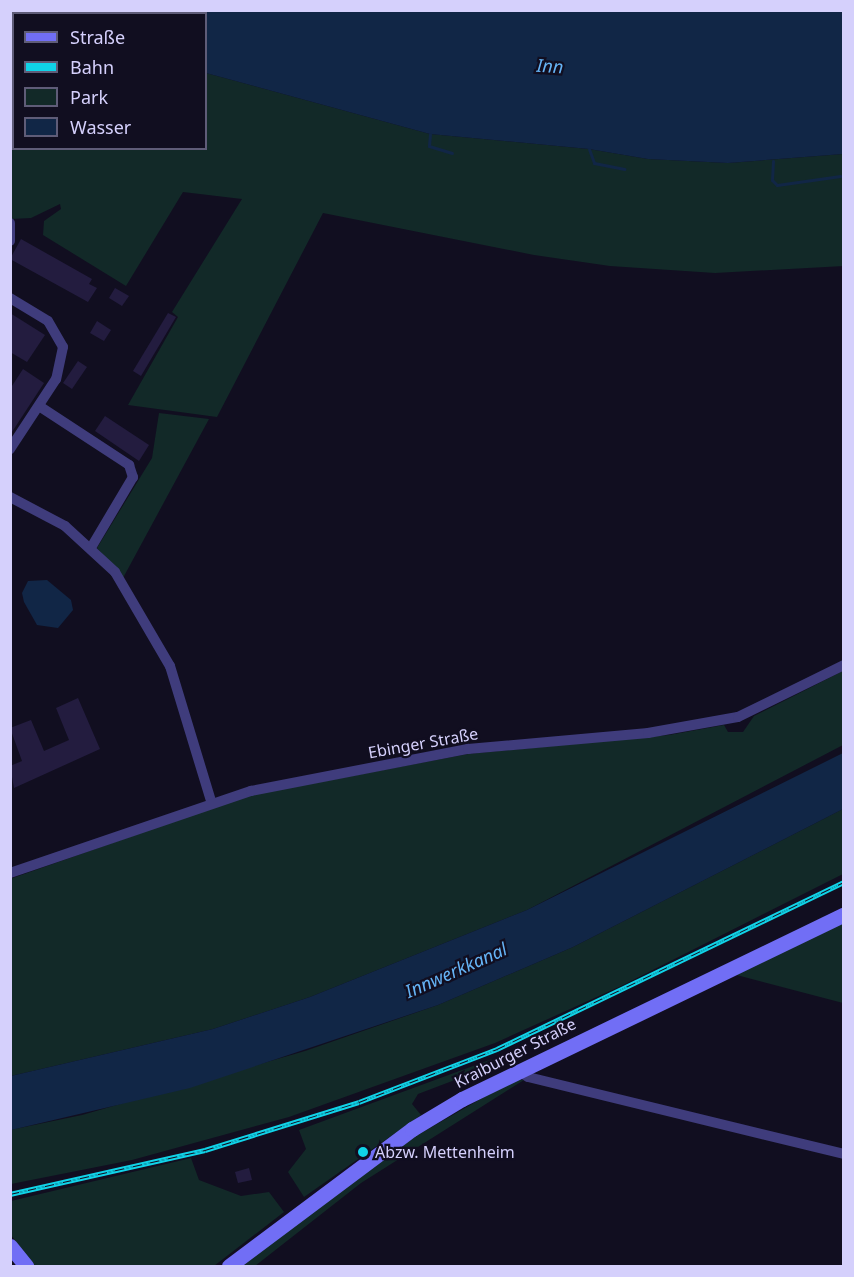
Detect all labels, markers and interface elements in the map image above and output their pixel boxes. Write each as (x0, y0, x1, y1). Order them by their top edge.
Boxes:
legend (12, 12, 207, 150)
text: Straße (70, 25, 125, 49)
water label: Inn (536, 54, 564, 78)
text: Bahn (70, 55, 114, 79)
text: Park (70, 85, 108, 109)
text: Wasser (70, 115, 131, 139)
street label: Ebinger Straße (367, 724, 479, 762)
water label: Innwerkkanal (402, 938, 510, 1002)
street label: Kraiburger Straße (451, 1014, 579, 1092)
place label: Abzw. Mettenheim (375, 1142, 515, 1162)
marker: Abzw. Mettenheim (356, 1145, 370, 1159)

